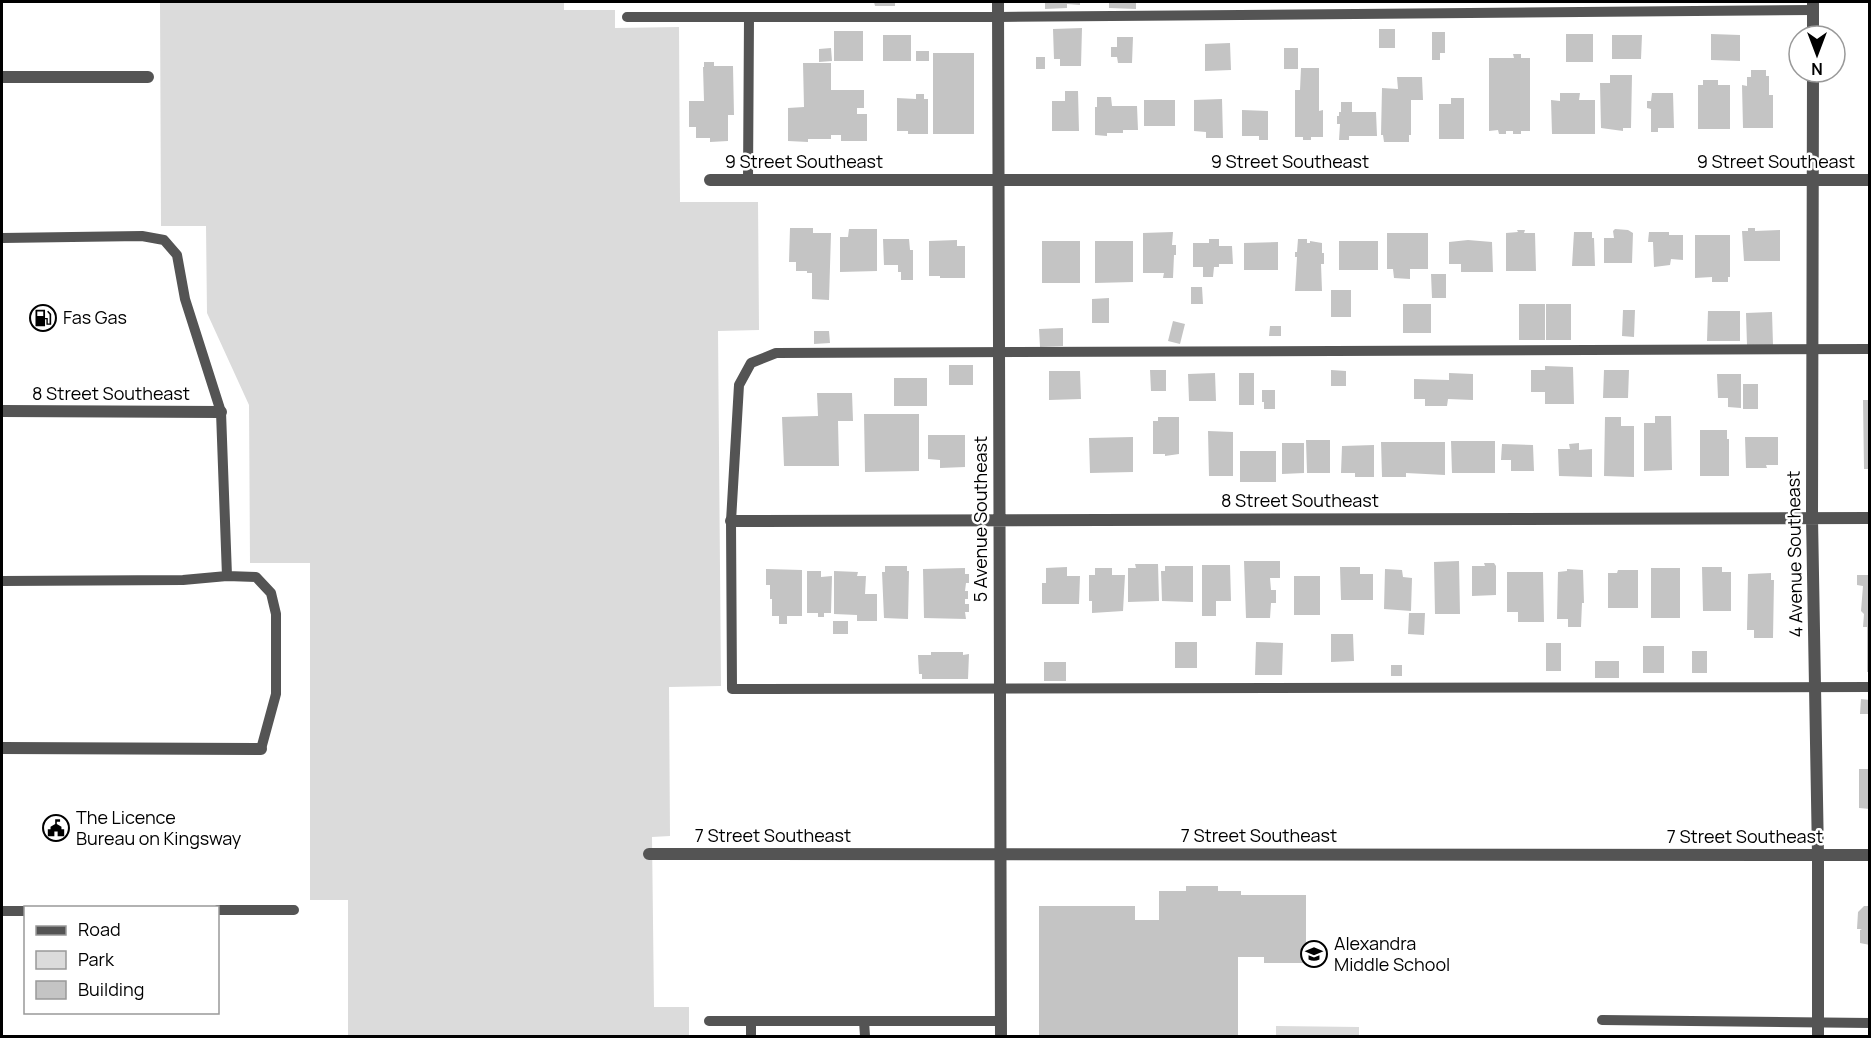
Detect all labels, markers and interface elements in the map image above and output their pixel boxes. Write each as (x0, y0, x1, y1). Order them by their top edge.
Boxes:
north arrow (1787, 24, 1847, 84)
text: N (1811, 58, 1823, 80)
street label: 9 Street Southeast (725, 149, 883, 173)
street label: 9 Street Southeast (1211, 149, 1369, 173)
street label: 9 Street Southeast (1697, 149, 1855, 173)
fuel station icon: Fas Gas (28, 303, 58, 333)
place label: Fas Gas (63, 305, 127, 329)
street label: 8 Street Southeast (32, 381, 190, 405)
street label: 5 Avenue Southeast (968, 436, 992, 602)
street label: 4 Avenue Southeast (1781, 470, 1807, 638)
street label: 8 Street Southeast (1221, 488, 1379, 512)
place label: The Licence Bureau on Kingsway (76, 805, 242, 850)
public building icon: The Licence Bureau on Kingsway (41, 813, 71, 843)
street label: 7 Street Southeast (695, 823, 851, 847)
street label: 7 Street Southeast (1181, 823, 1337, 847)
street label: 7 Street Southeast (1667, 824, 1823, 848)
legend (24, 906, 219, 1014)
text: Road (78, 917, 121, 941)
place label: Alexandra Middle School (1334, 931, 1450, 976)
school or university icon: Alexandra Middle School (1299, 939, 1329, 969)
text: Park (78, 947, 115, 971)
text: Building (78, 977, 144, 1001)

